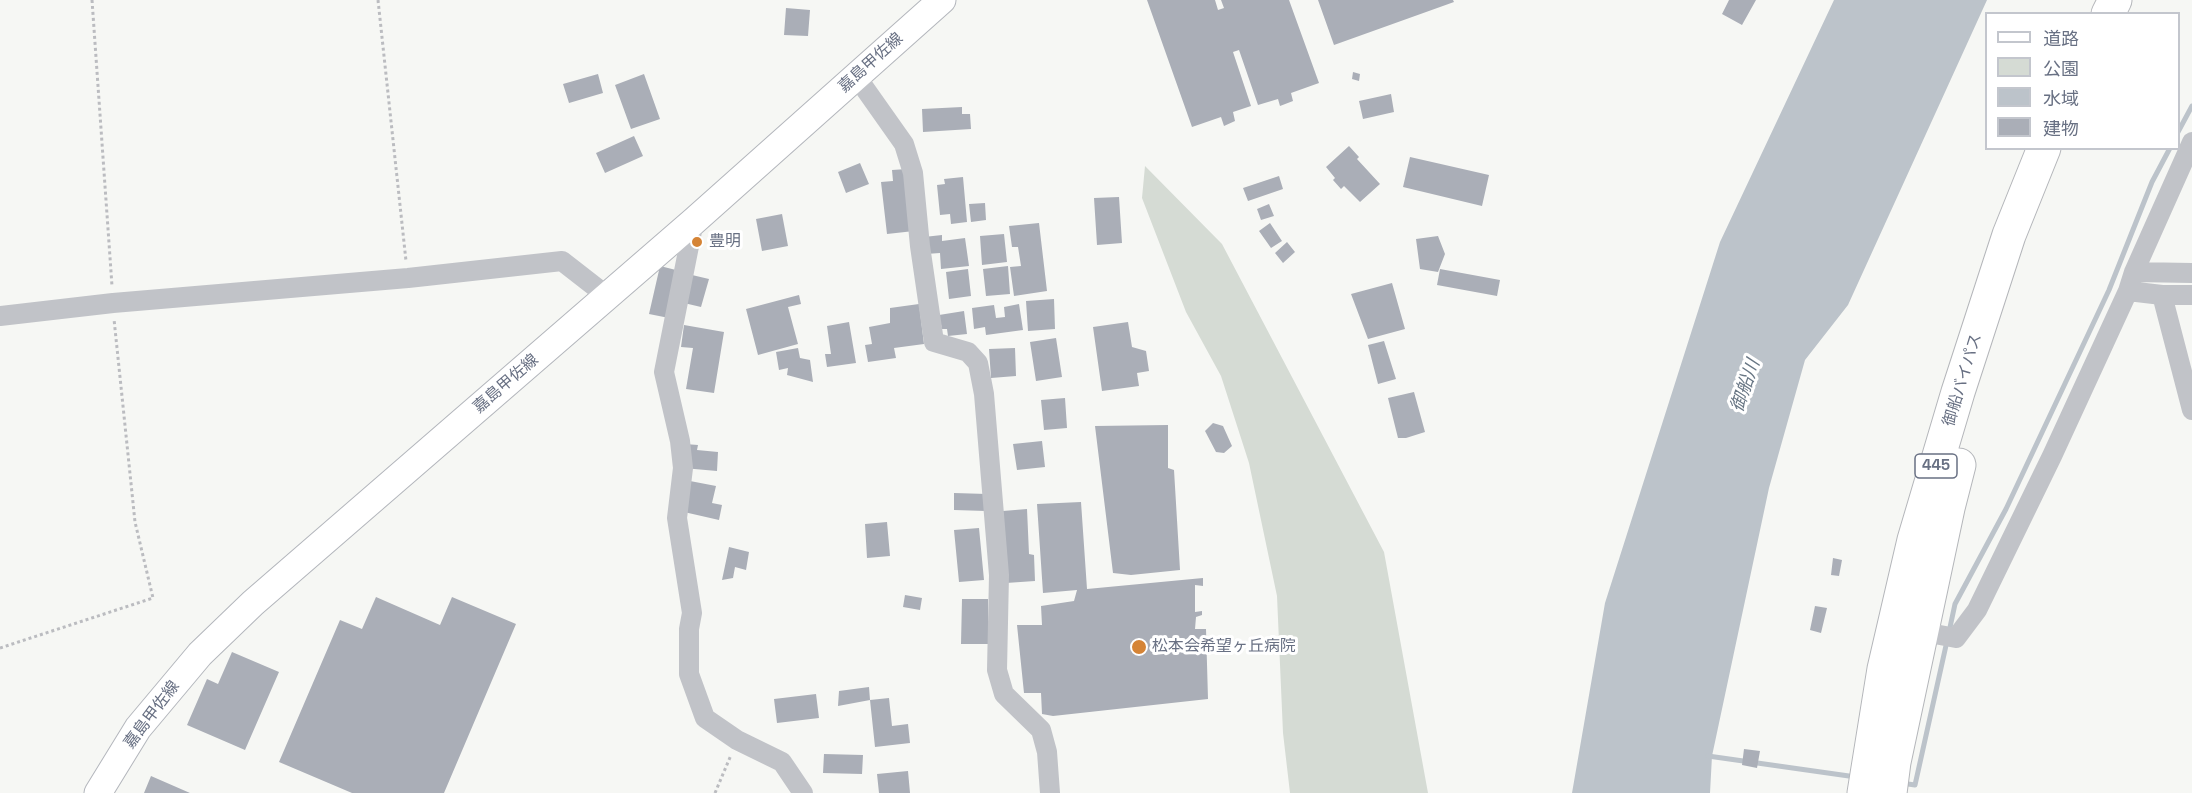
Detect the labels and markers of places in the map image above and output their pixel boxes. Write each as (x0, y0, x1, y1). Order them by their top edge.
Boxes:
place label: 豊明 (709, 232, 741, 252)
marker: 豊明 (690, 235, 704, 249)
place label: 松本会希望ヶ丘病院 (1152, 637, 1296, 657)
marker: 松本会希望ヶ丘病院 (1130, 638, 1148, 656)

